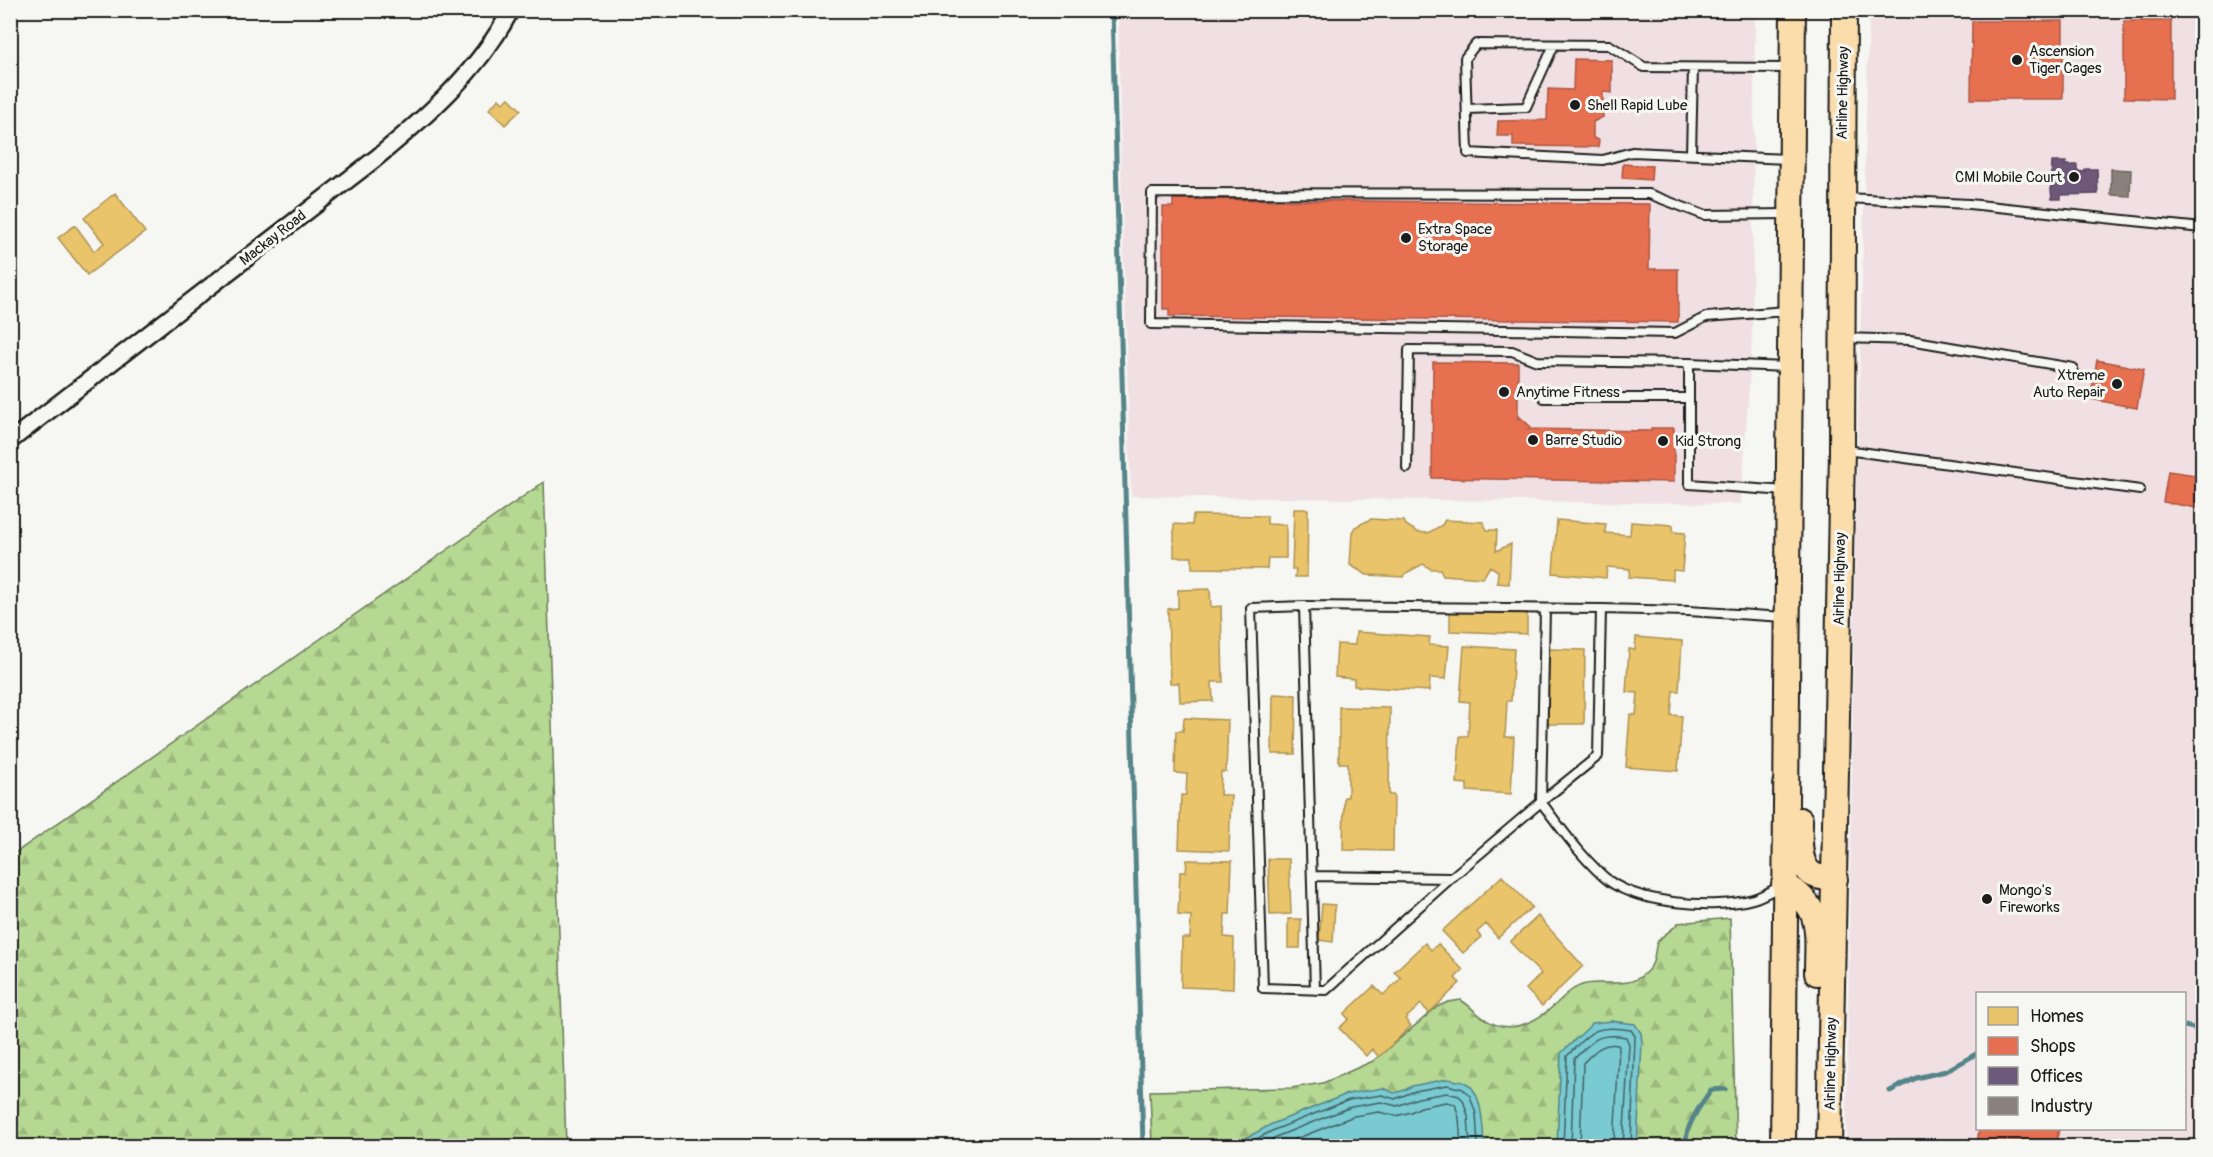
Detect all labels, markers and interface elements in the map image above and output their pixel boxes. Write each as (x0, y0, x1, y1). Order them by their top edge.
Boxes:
place label: Ascension Tiger Cages (2029, 42, 2102, 78)
street label: Airline Highway (1833, 46, 1853, 140)
marker: Ascension Tiger Cages (2010, 53, 2024, 67)
place label: Shell Rapid Lube (1587, 96, 1688, 115)
marker: Shell Rapid Lube (1568, 98, 1582, 112)
place label: CMI Mobile Court (1955, 168, 2063, 187)
marker: CMI Mobile Court (2067, 170, 2081, 184)
street label: Mackay Road (236, 206, 310, 270)
place label: Extra Space Storage (1418, 220, 1493, 256)
marker: Extra Space Storage (1399, 231, 1413, 245)
place label: Xtreme Auto Repair (2033, 366, 2106, 402)
marker: Xtreme Auto Repair (2110, 377, 2124, 391)
place label: Anytime Fitness (1516, 383, 1620, 402)
marker: Anytime Fitness (1497, 385, 1511, 399)
place label: Barre Studio (1545, 431, 1622, 450)
place label: Kid Strong (1675, 432, 1741, 451)
marker: Barre Studio (1526, 433, 1540, 447)
marker: Kid Strong (1656, 434, 1670, 448)
street label: Airline Highway (1830, 532, 1850, 626)
place label: Mongo's Fireworks (1999, 881, 2060, 917)
marker: Mongo's Fireworks (1980, 892, 1994, 906)
legend (1976, 992, 2186, 1130)
text: Homes (2030, 1005, 2083, 1028)
street label: Airline Highway (1821, 1017, 1841, 1111)
text: Shops (2030, 1035, 2075, 1058)
text: Offices (2030, 1065, 2082, 1088)
text: Industry (2030, 1095, 2093, 1118)

